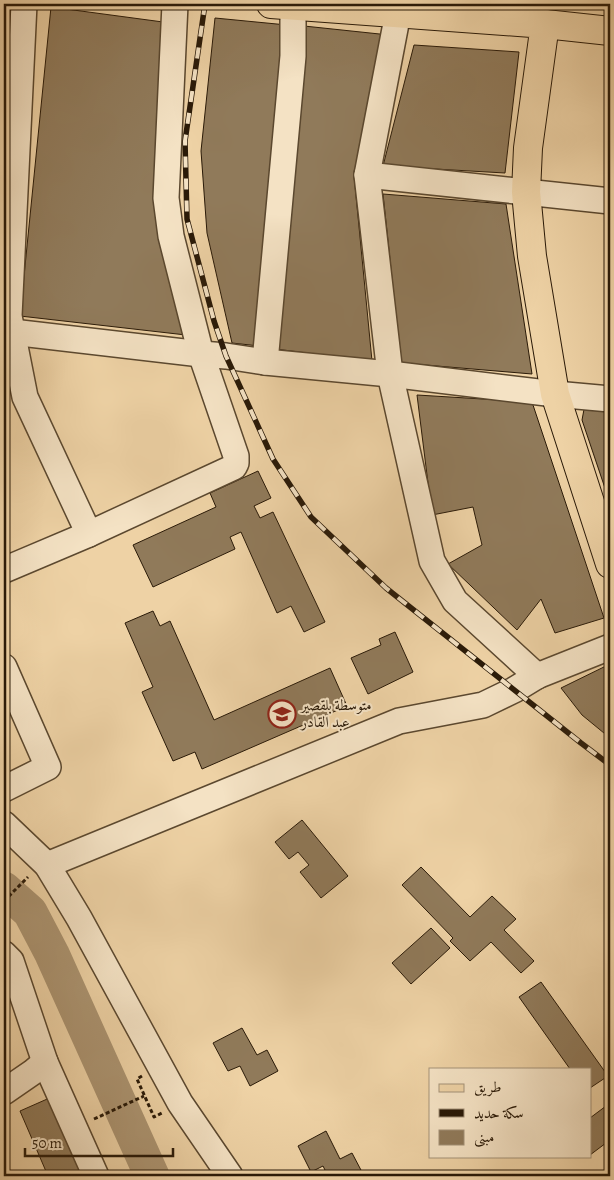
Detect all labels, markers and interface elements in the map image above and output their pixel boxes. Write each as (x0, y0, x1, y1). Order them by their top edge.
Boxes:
place label: متوسطة بلقصير عبد القادر (299, 695, 372, 732)
school or university icon: متوسطة بلقصير عبد القادر (267, 699, 297, 729)
legend (429, 1068, 592, 1158)
text: طريق (474, 1077, 501, 1097)
text: سكة حديد (474, 1103, 523, 1123)
scale bar (25, 1125, 172, 1157)
text: مبنى (474, 1127, 494, 1148)
text: 50 m (32, 1133, 62, 1153)

